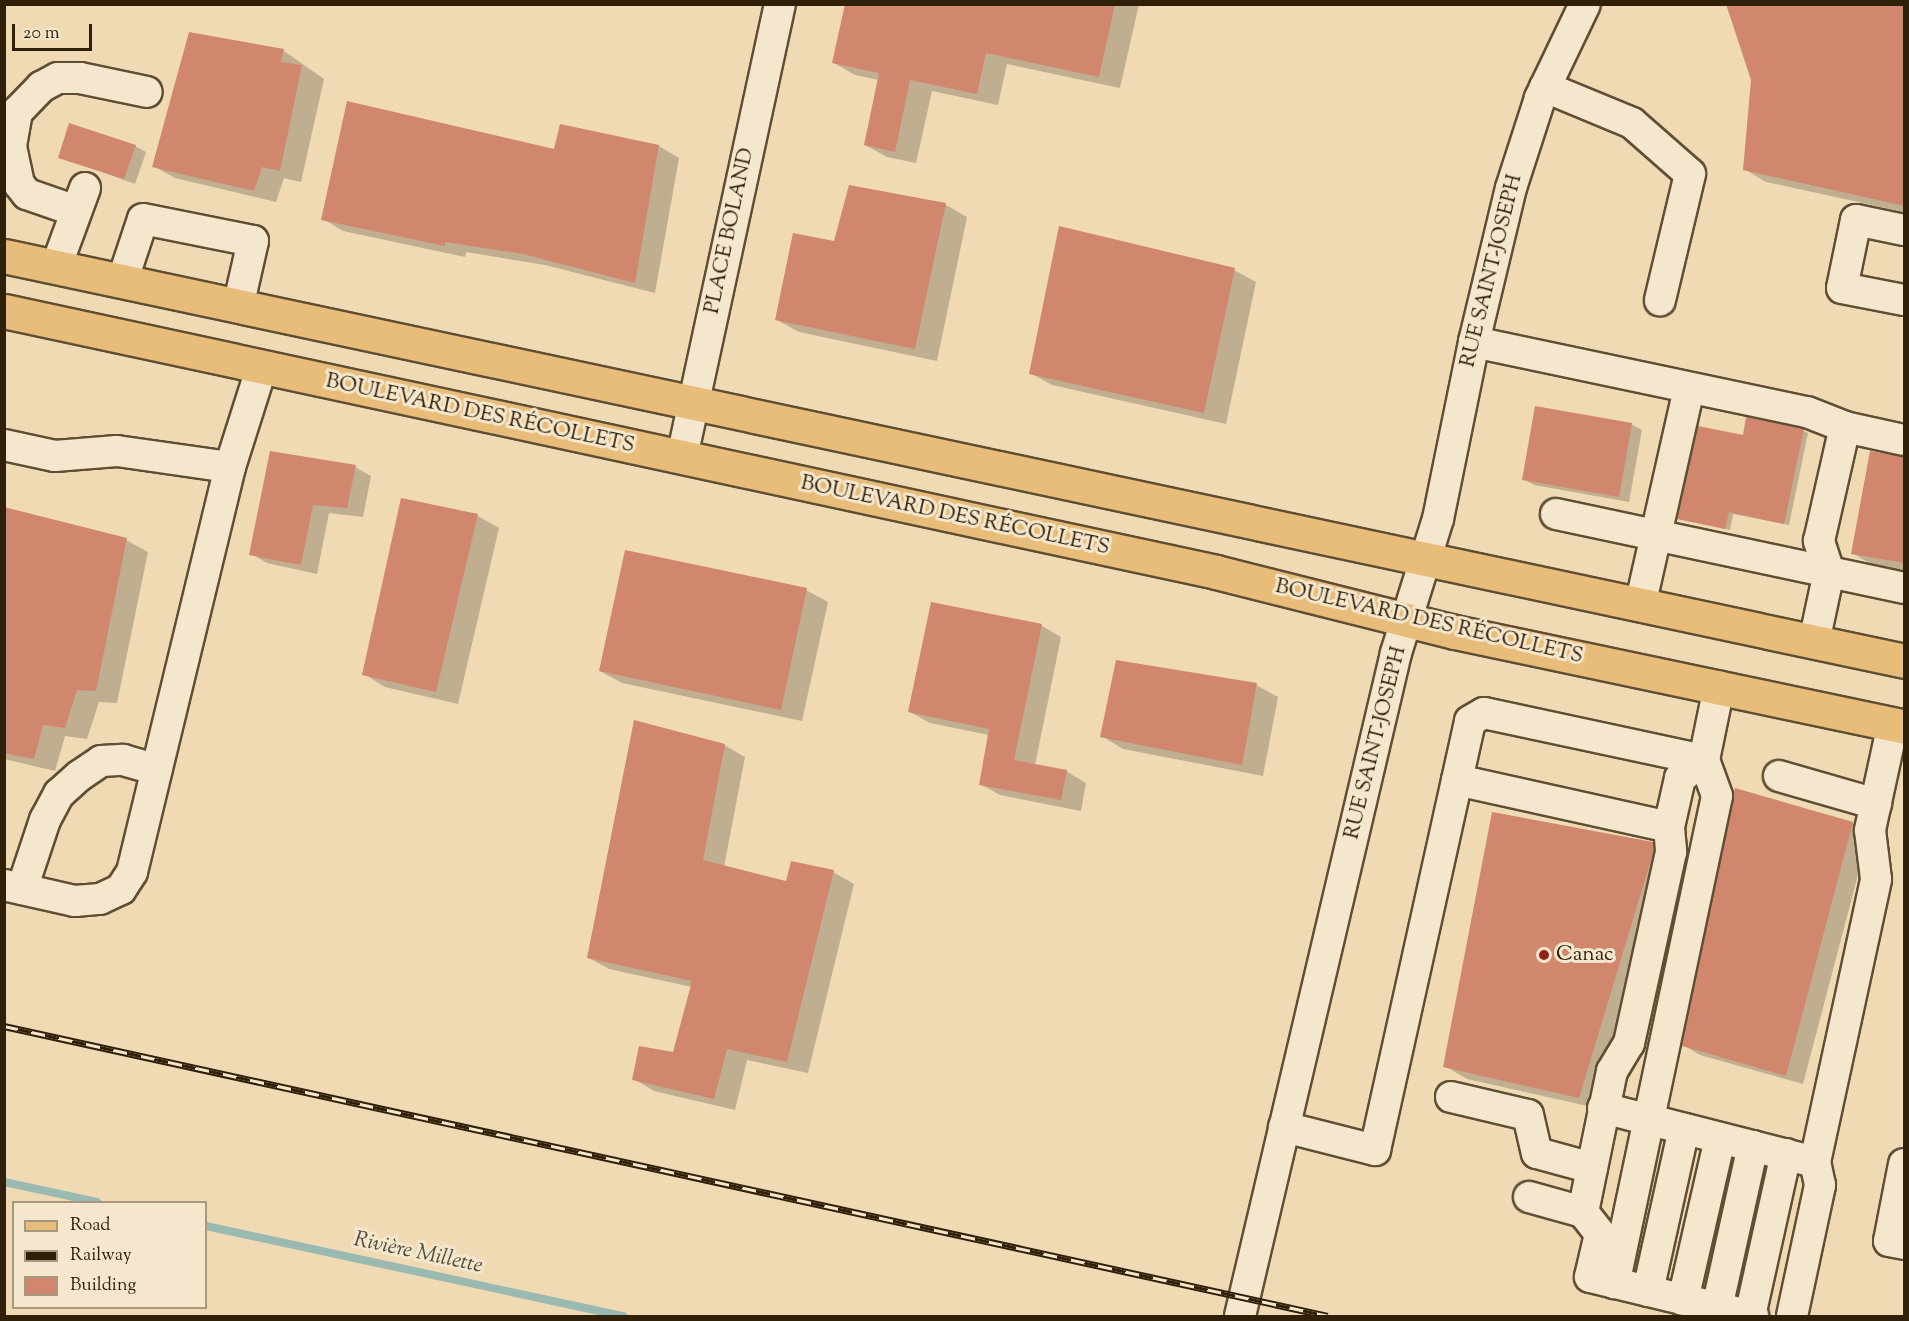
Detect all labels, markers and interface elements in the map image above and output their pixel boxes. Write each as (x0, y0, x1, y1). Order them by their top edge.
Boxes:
scale bar (15, 12, 94, 50)
text: 20 m (23, 21, 60, 47)
street label: PLACE BOLAND (700, 146, 760, 316)
street label: RUE SAINT-JOSEPH (1456, 172, 1528, 370)
street label: BOULEVARD DES RÉCOLLETS (323, 369, 637, 459)
street label: BOULEVARD DES RÉCOLLETS (798, 471, 1112, 561)
street label: BOULEVARD DES RÉCOLLETS (1273, 574, 1585, 670)
street label: RUE SAINT-JOSEPH (1340, 644, 1412, 842)
place label: Canac (1556, 942, 1614, 968)
marker: Canac (1537, 948, 1551, 962)
legend (12, 1201, 207, 1309)
text: Road (70, 1213, 110, 1239)
water label: Rivière Millette (351, 1227, 485, 1281)
text: Railway (70, 1243, 132, 1269)
text: Building (70, 1273, 136, 1299)

